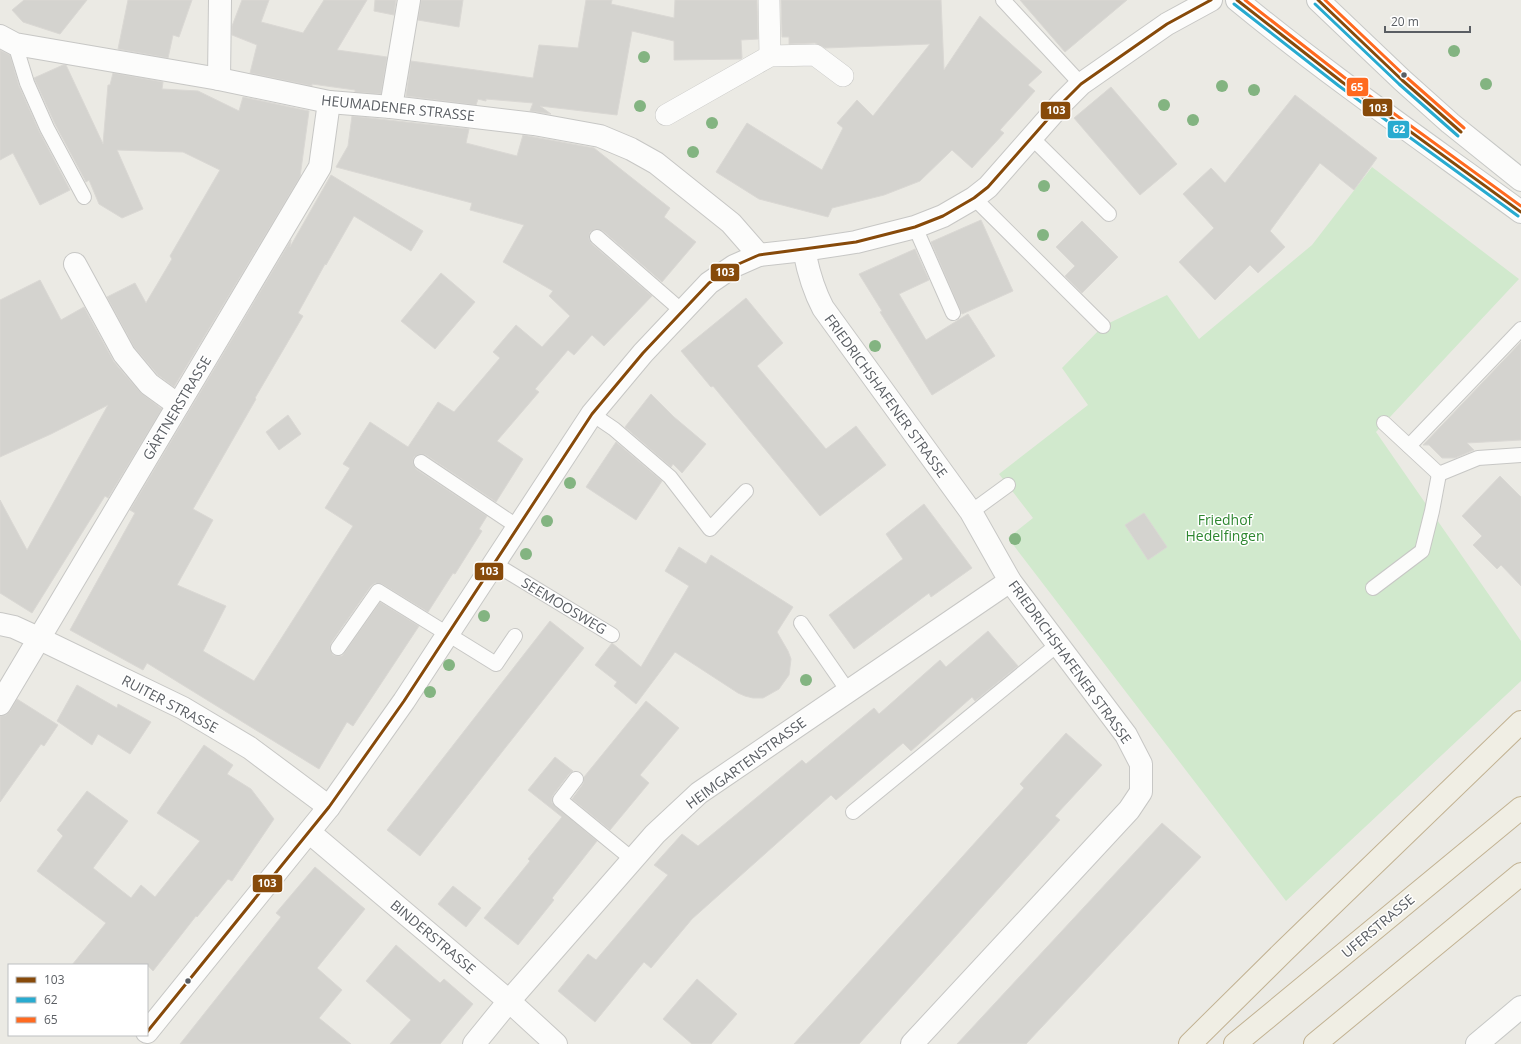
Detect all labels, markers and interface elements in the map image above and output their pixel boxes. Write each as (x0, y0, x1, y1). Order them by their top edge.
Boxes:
scale bar (1385, 8, 1470, 34)
text: 20 m (1391, 13, 1419, 30)
unlabelled marker (1399, 70, 1409, 80)
line badge: 65 (1346, 77, 1369, 97)
text: 65 (1351, 79, 1363, 94)
street label: HEUMADENER STRASSE (320, 90, 476, 125)
line badge: 103 (1362, 98, 1393, 117)
text: 103 (1369, 100, 1387, 115)
line badge: 103 (1040, 101, 1071, 120)
text: 103 (1047, 102, 1065, 117)
line badge: 62 (1387, 120, 1410, 139)
text: 62 (1393, 121, 1405, 136)
line badge: 103 (710, 263, 740, 282)
text: 103 (716, 264, 734, 279)
street label: FRIEDRICHSHAFENER STRASSE (821, 310, 952, 481)
street label: GÄRTNERSTRASSE (138, 352, 215, 463)
park label: Friedhof Hedelfingen (1185, 510, 1265, 545)
line badge: 103 (474, 562, 504, 581)
text: 103 (480, 563, 498, 578)
street label: SEEMOOSWEG (518, 573, 610, 638)
street label: FRIEDRICHSHAFENER STRASSE (1005, 576, 1136, 747)
street label: RUITER STRASSE (119, 670, 222, 737)
street label: HEIMGARTENSTRASSE (682, 712, 810, 813)
line badge: 103 (252, 874, 283, 893)
text: 103 (258, 875, 276, 890)
street label: UFERSTRASSE (1337, 889, 1418, 962)
street label: BINDERSTRASSE (387, 895, 480, 978)
legend (8, 964, 148, 1036)
text: 103 (44, 971, 65, 988)
unlabelled marker (183, 976, 193, 986)
text: 62 (44, 991, 58, 1008)
text: 65 (44, 1011, 58, 1028)

